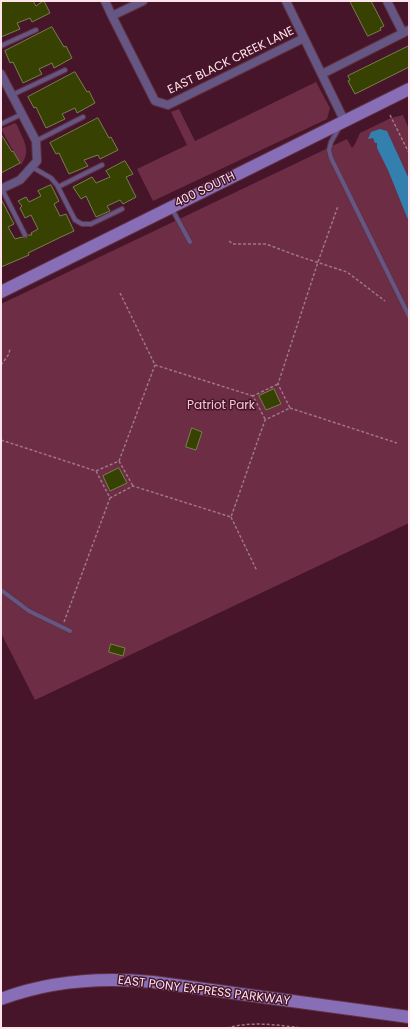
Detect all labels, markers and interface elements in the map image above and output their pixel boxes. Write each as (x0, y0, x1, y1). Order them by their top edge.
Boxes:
street label: EAST BLACK CREEK LANE (166, 24, 296, 98)
street label: 400 SOUTH (173, 169, 237, 211)
park label: Patriot Park (187, 399, 255, 413)
street label: EAST PONY EXPRESS PARKWAY (117, 973, 291, 1009)

